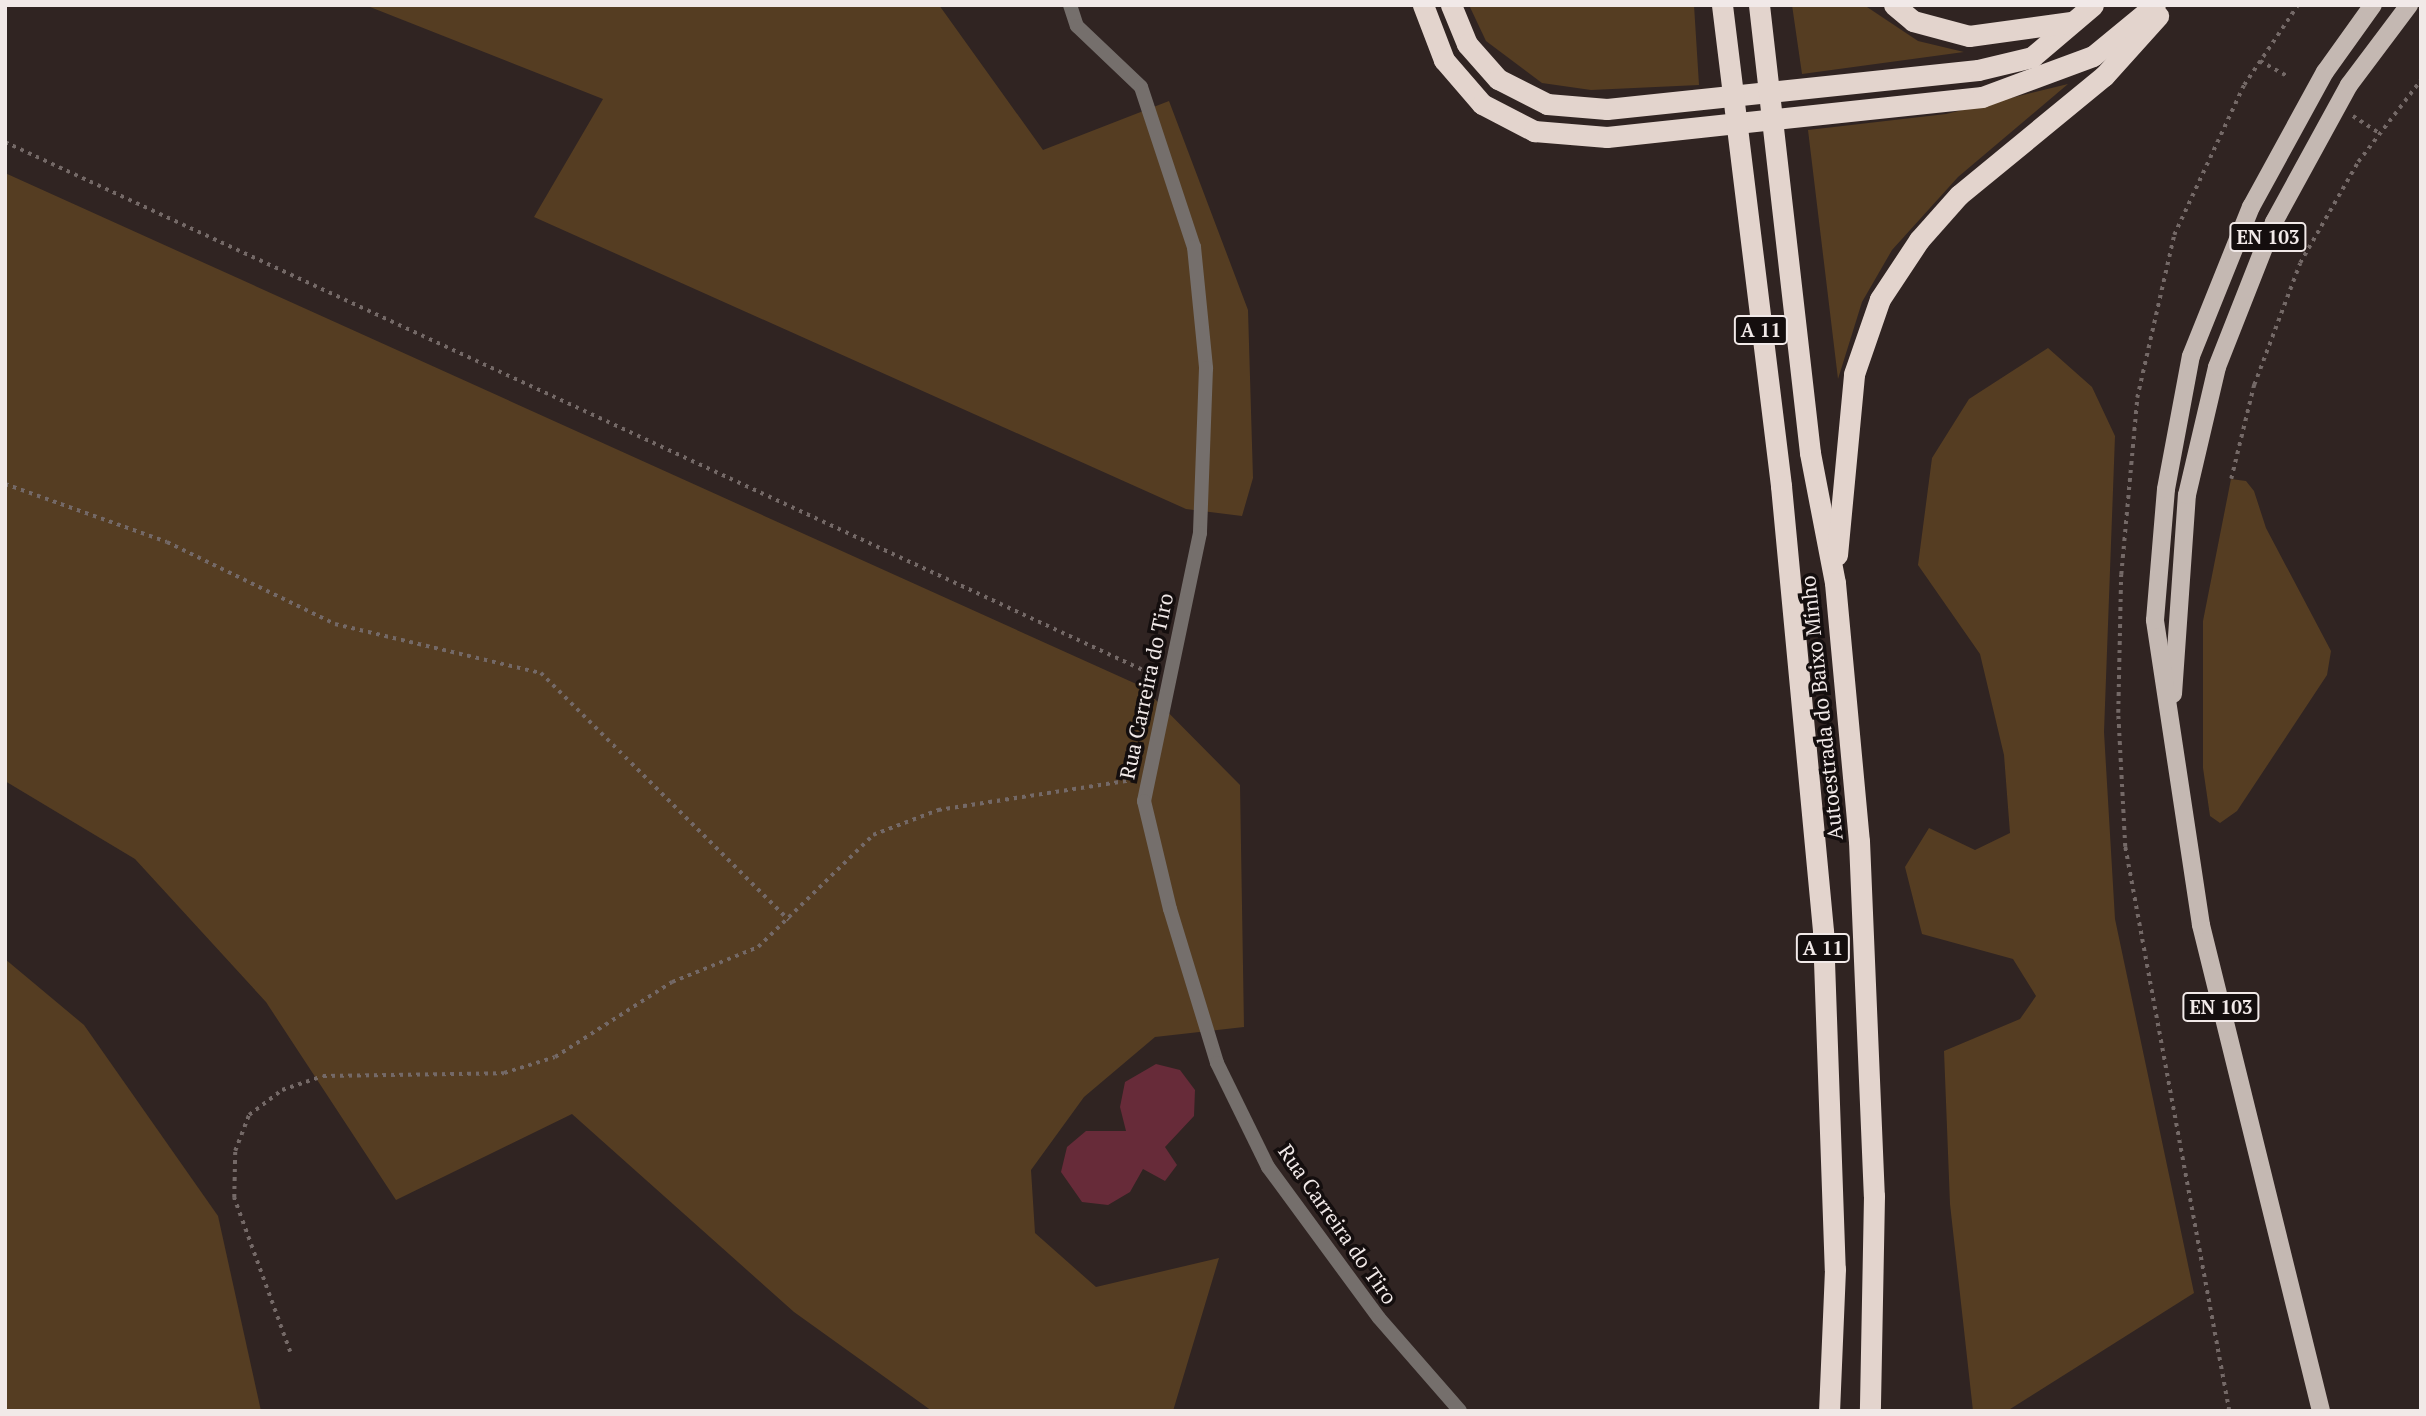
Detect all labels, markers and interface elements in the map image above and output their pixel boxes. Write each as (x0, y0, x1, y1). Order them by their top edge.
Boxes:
road number: EN 103 (2228, 221, 2308, 252)
road number: A 11 (1733, 314, 1789, 346)
street label: Autoestrada do Baixo Minho (1795, 575, 1847, 841)
street label: Rua Carreira do Tiro (1114, 591, 1178, 781)
road number: A 11 (1795, 932, 1851, 964)
road number: EN 103 (2181, 992, 2261, 1023)
street label: Rua Carreira do Tiro (1273, 1139, 1403, 1309)

